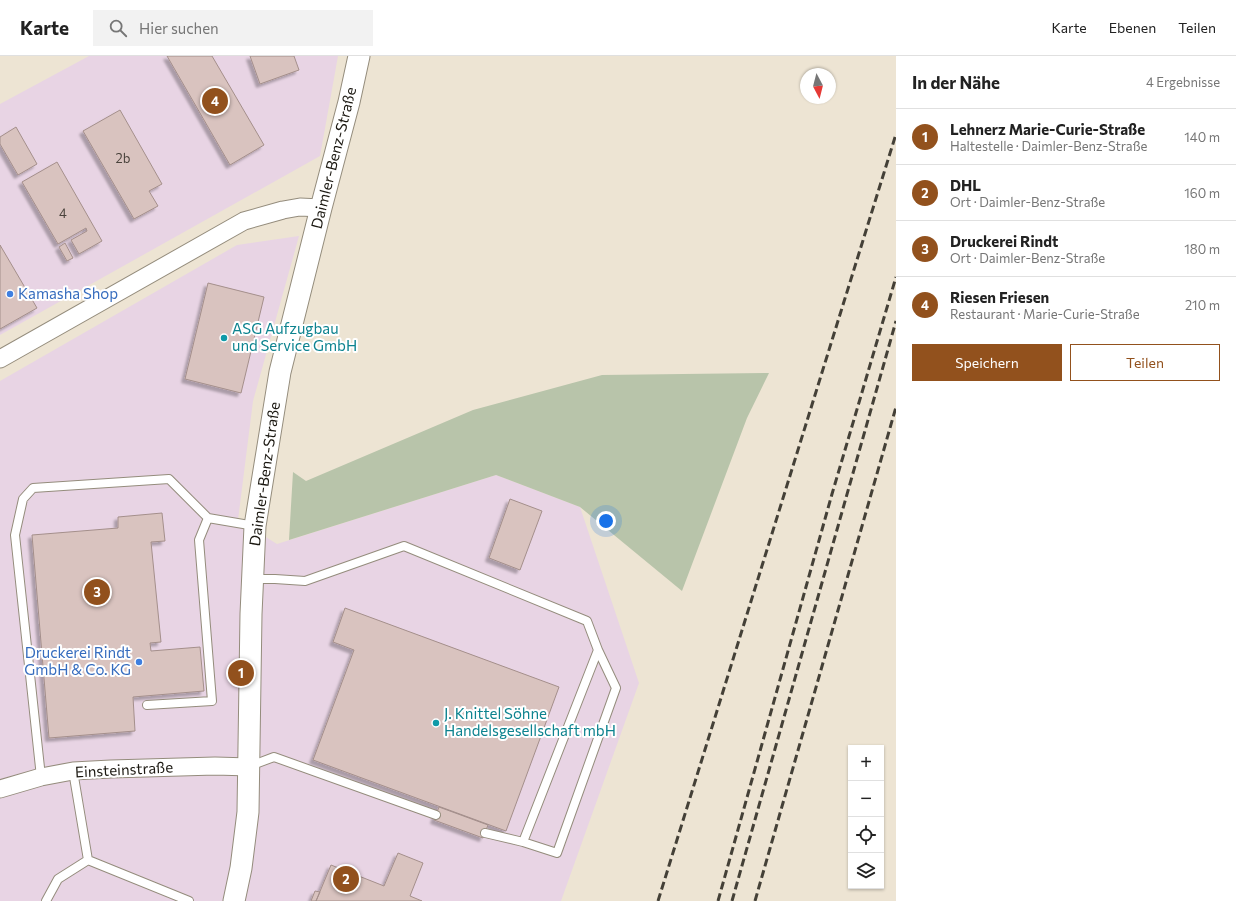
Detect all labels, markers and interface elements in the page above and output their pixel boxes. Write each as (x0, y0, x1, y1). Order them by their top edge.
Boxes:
search box (93, 10, 373, 46)
text: Karte (20, 16, 69, 39)
icon: search (107, 17, 129, 39)
text: Hier suchen (139, 19, 219, 37)
text: Karte (1051, 19, 1087, 36)
text: Ebenen (1109, 19, 1156, 36)
text: Teilen (1178, 19, 1216, 36)
north arrow (800, 68, 836, 104)
text: In der Nähe (912, 72, 1000, 93)
text: 4 Ergebnisse (1146, 74, 1220, 90)
street label: Daimler-Benz-Straße (307, 85, 359, 230)
pin: 4 (202, 86, 228, 116)
text: Lehnerz Marie-Curie-Straße (950, 120, 1145, 138)
text: 1 (922, 129, 928, 145)
text: 140 m (1184, 129, 1220, 145)
text: Haltestelle · Daimler-Benz-Straße (950, 138, 1147, 154)
house number: 2b (116, 150, 131, 166)
text: DHL (950, 176, 981, 194)
text: 2 (921, 185, 929, 201)
text: 160 m (1184, 185, 1220, 201)
text: Ort · Daimler-Benz-Straße (950, 194, 1105, 210)
house number: 4 (59, 205, 67, 221)
text: Druckerei Rindt (950, 232, 1058, 250)
text: 3 (921, 241, 929, 257)
text: 180 m (1184, 241, 1220, 257)
text: Ort · Daimler-Benz-Straße (950, 250, 1105, 266)
place label: Kamasha Shop (18, 284, 118, 302)
text: Riesen Friesen (950, 288, 1049, 306)
marker: Kamasha Shop (5, 289, 15, 299)
text: 4 (921, 297, 929, 313)
text: 210 m (1185, 297, 1220, 313)
text: Restaurant · Marie-Curie-Straße (950, 306, 1140, 322)
place label: ASG Aufzugbau und Service GmbH (232, 319, 357, 354)
marker: ASG Aufzugbau und Service GmbH (219, 333, 229, 343)
button: Speichern (912, 344, 1062, 381)
button: Teilen (1070, 344, 1220, 381)
street label: Daimler-Benz-Straße (245, 401, 283, 547)
your location (596, 511, 616, 531)
pin: 3 (84, 577, 110, 607)
place label: Druckerei Rindt GmbH & Co. KG (24, 643, 131, 678)
marker: Druckerei Rindt GmbH & Co. KG (134, 657, 144, 667)
pin: 1 (228, 658, 254, 688)
place label: J. Knittel Söhne Handelsgesellschaft mbH (444, 704, 616, 739)
marker: J. Knittel Söhne Handelsgesellschaft mbH (431, 718, 441, 728)
map controls (848, 745, 884, 889)
button: + (848, 745, 884, 781)
street label: Einsteinstraße (74, 757, 174, 781)
button: − (848, 781, 884, 817)
button: locate (848, 817, 884, 853)
button: layers (848, 853, 884, 889)
pin: 2 (333, 864, 359, 894)

